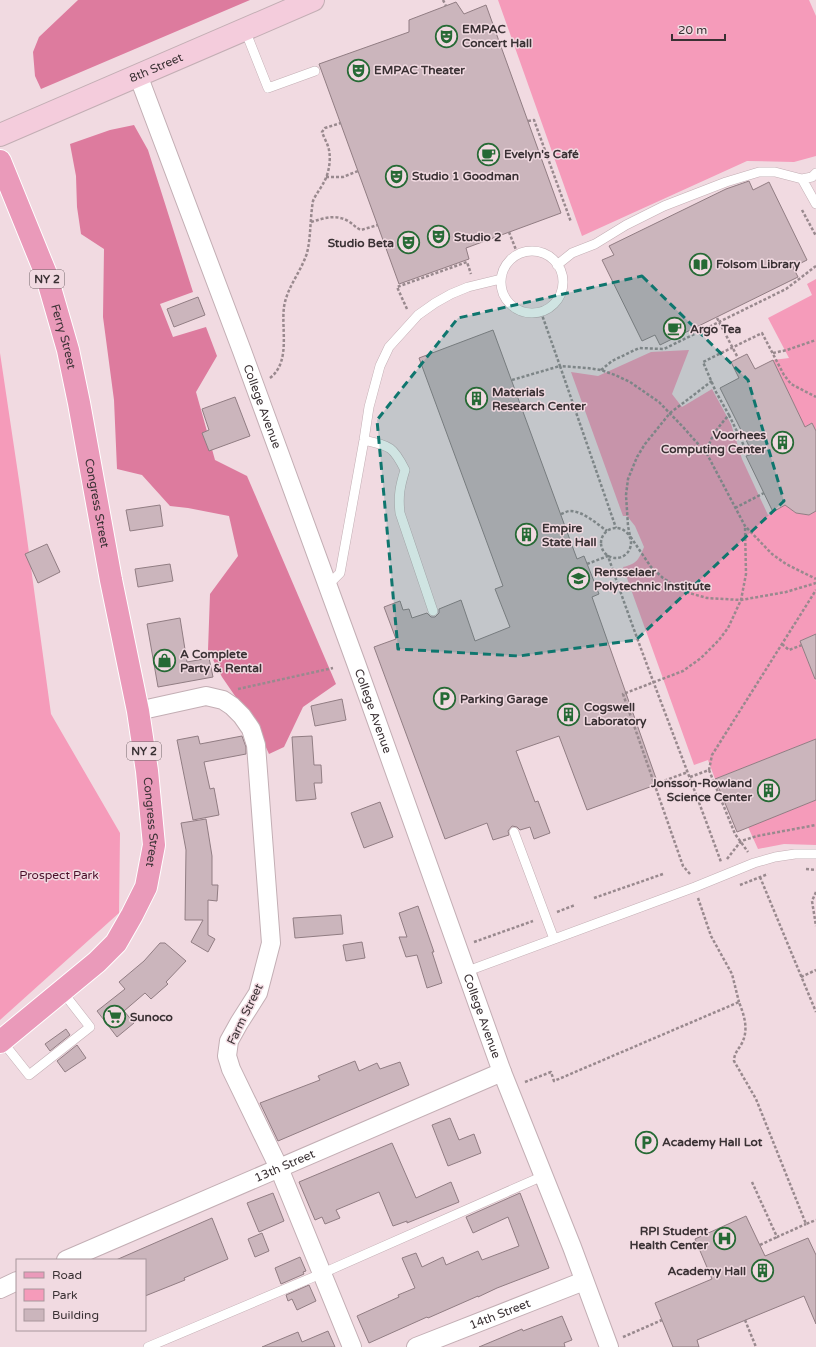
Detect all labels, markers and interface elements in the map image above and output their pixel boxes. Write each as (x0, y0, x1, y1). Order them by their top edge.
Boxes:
scale bar (672, 16, 725, 42)
place label: EMPAC Concert Hall (462, 22, 532, 50)
theatre icon: EMPAC Concert Hall (434, 23, 460, 49)
text: 20 m (678, 23, 707, 37)
street label: 8th Street (127, 50, 185, 85)
theatre icon: EMPAC Theater (346, 57, 372, 83)
place label: EMPAC Theater (374, 63, 465, 77)
cafe icon: Evelyn's Café (475, 141, 501, 167)
place label: Evelyn's Café (504, 147, 579, 162)
theatre icon: Studio 1 Goodman (383, 163, 409, 189)
place label: Studio 1 Goodman (412, 169, 519, 183)
theatre icon: Studio 2 (425, 224, 451, 250)
theatre icon: Studio Beta (396, 230, 422, 256)
place label: Studio 2 (454, 230, 502, 244)
place label: Studio Beta (328, 236, 394, 250)
library icon: Folsom Library (688, 251, 714, 277)
place label: Folsom Library (716, 257, 801, 272)
road number: NY 2 (30, 270, 64, 288)
street label: Ferry Street (48, 302, 79, 371)
cafe icon: Argo Tea (662, 316, 688, 342)
place label: Argo Tea (690, 322, 742, 337)
street label: College Avenue (240, 362, 284, 451)
place label: Materials Research Center (492, 385, 586, 413)
building icon: Materials Research Center (464, 386, 490, 412)
place label: Voorhees Computing Center (661, 428, 766, 457)
building icon: Voorhees Computing Center (769, 429, 795, 455)
street label: Congress Street (82, 457, 112, 549)
place label: Empire State Hall (542, 521, 597, 549)
building icon: Empire State Hall (514, 522, 540, 548)
place label: Rensselaer Polytechnic Institute (594, 565, 711, 594)
school or university icon: Rensselaer Polytechnic Institute (566, 566, 592, 592)
place label: A Complete Party & Rental (180, 647, 262, 676)
shop icon: A Complete Party & Rental (151, 648, 177, 674)
street label: College Avenue (352, 667, 395, 755)
parking icon: Parking Garage (432, 686, 458, 712)
place label: Parking Garage (460, 692, 548, 707)
place label: Cogswell Laboratory (584, 700, 647, 729)
building icon: Cogswell Laboratory (555, 701, 581, 727)
road number: NY 2 (127, 742, 161, 760)
street label: Congress Street (141, 776, 161, 869)
place label: Jonsson-Rowland Science Center (650, 776, 752, 804)
building icon: Jonsson-Rowland Science Center (755, 777, 781, 803)
park label: Prospect Park (19, 868, 99, 882)
street label: College Avenue (461, 972, 504, 1060)
street label: Farm Street (224, 981, 266, 1047)
supermarket icon: Sunoco (102, 1004, 128, 1030)
place label: Sunoco (130, 1010, 173, 1024)
parking icon: Academy Hall Lot (634, 1129, 660, 1155)
place label: Academy Hall Lot (662, 1135, 763, 1150)
street label: 13th Street (252, 1146, 317, 1185)
place label: RPI Student Health Center (630, 1224, 708, 1252)
hospital icon: RPI Student Health Center (711, 1225, 737, 1251)
building icon: Academy Hall (749, 1258, 775, 1284)
legend (16, 1259, 146, 1331)
place label: Academy Hall (667, 1264, 746, 1279)
text: Road (52, 1268, 82, 1282)
text: Park (52, 1288, 78, 1302)
street label: 14th Street (467, 1296, 533, 1332)
text: Building (52, 1308, 99, 1322)

